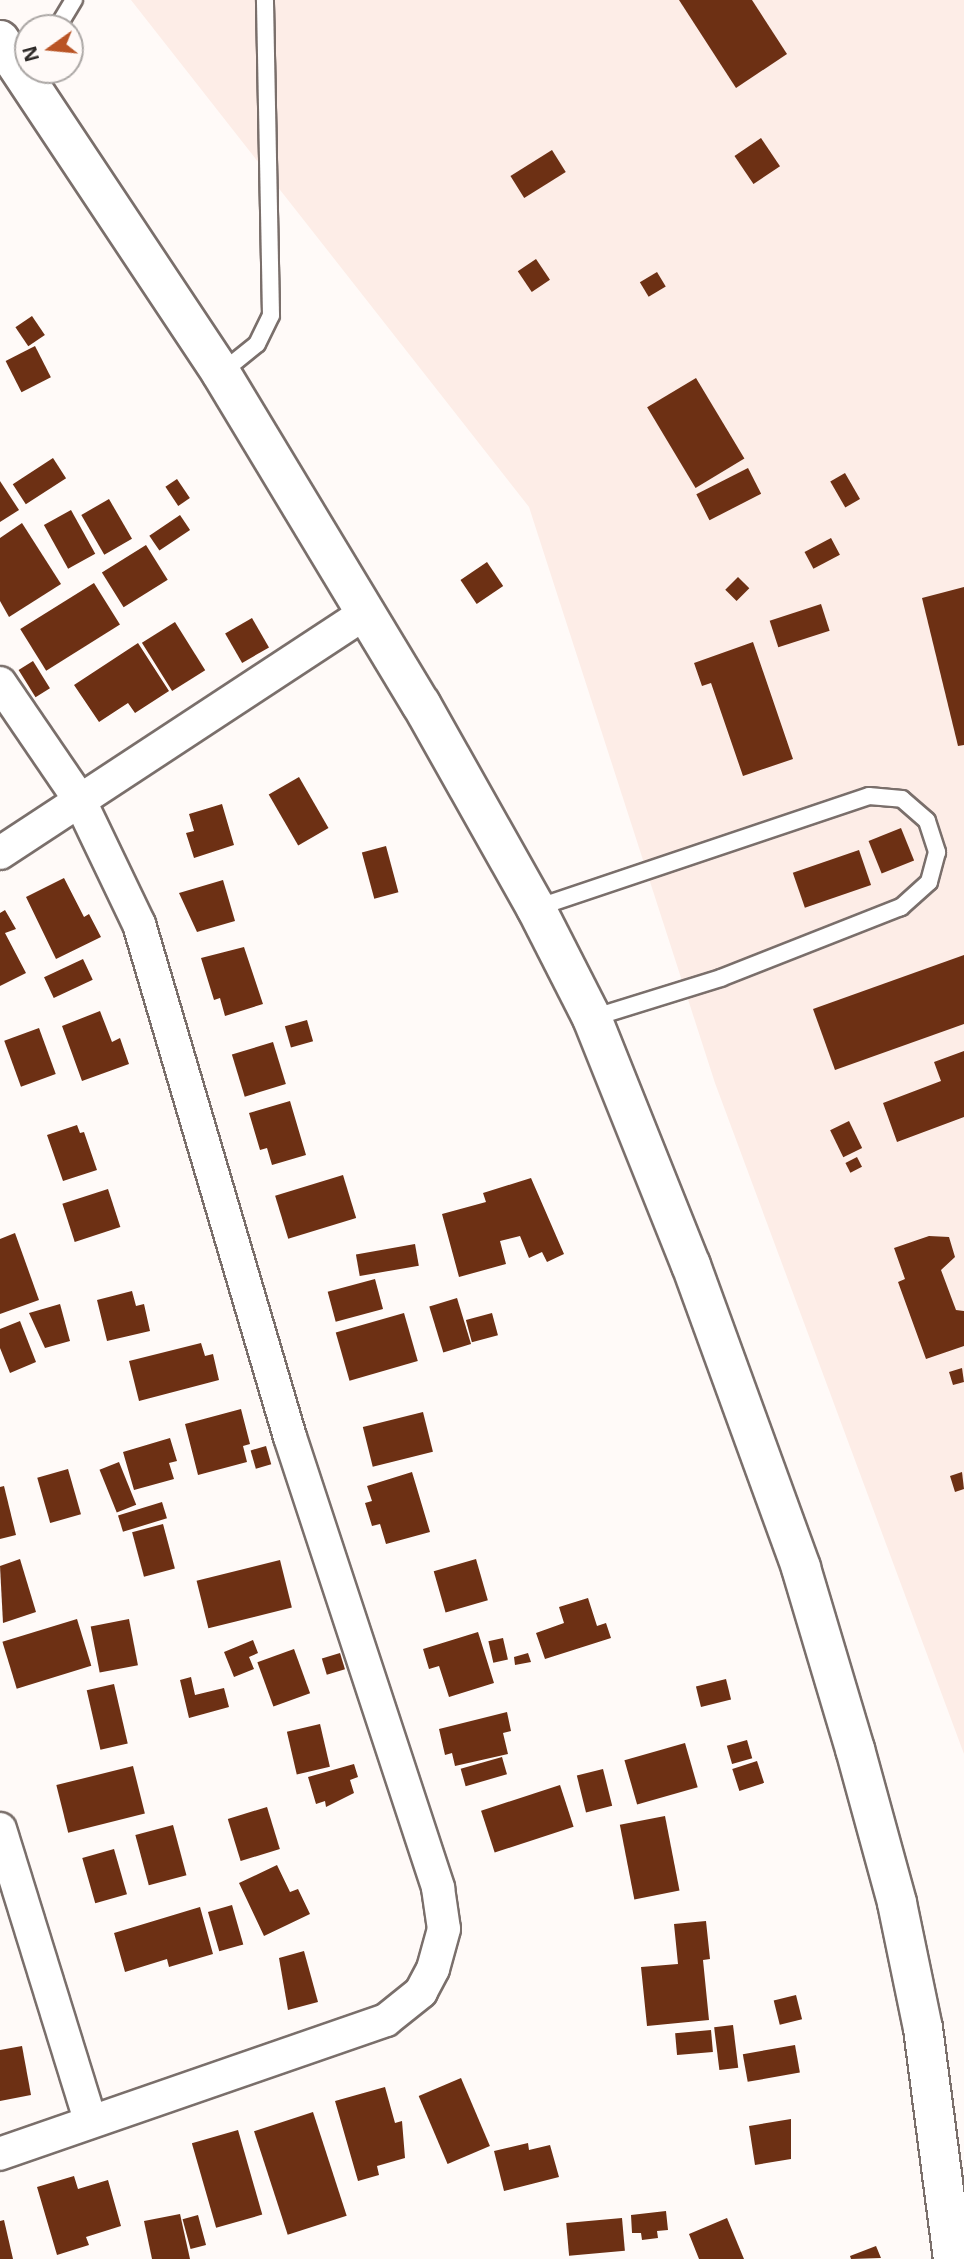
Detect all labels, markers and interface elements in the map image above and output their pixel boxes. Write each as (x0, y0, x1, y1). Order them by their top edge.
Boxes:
north arrow (14, 14, 84, 84)
text: N (16, 43, 45, 65)

